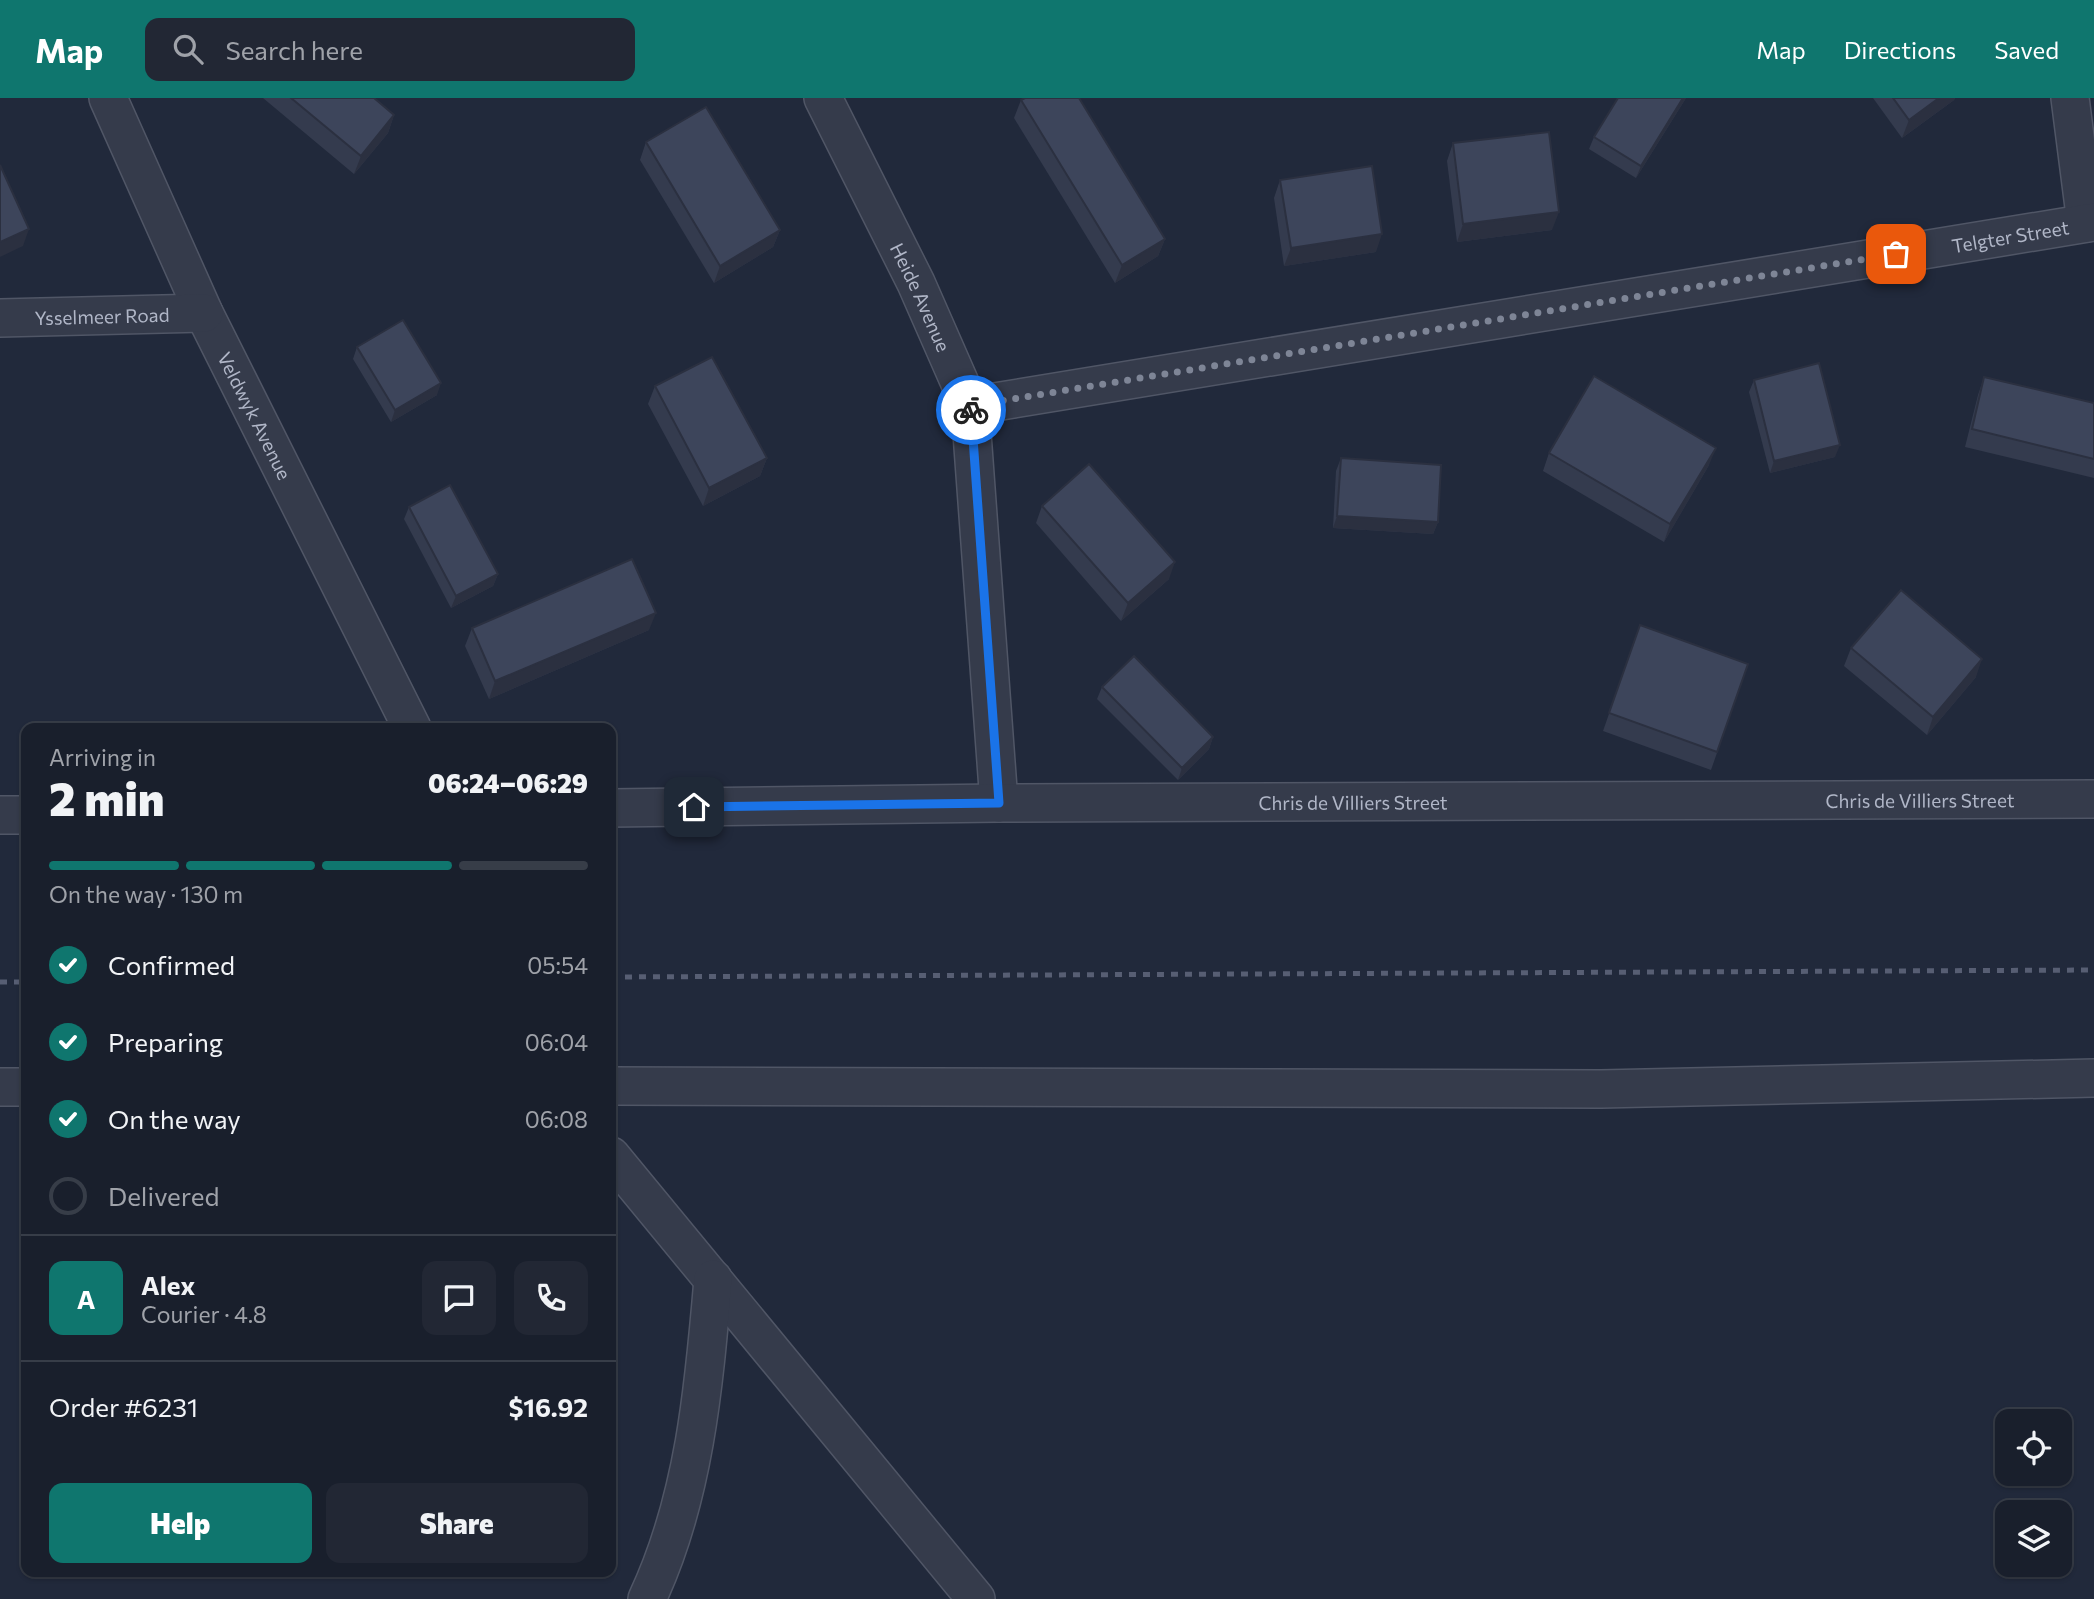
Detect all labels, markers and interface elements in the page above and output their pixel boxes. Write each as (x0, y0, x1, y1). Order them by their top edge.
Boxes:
search box (145, 18, 635, 81)
text: Map (35, 29, 103, 70)
icon: search (169, 30, 207, 68)
text: Search here (225, 34, 363, 65)
text: Map (1756, 35, 1806, 64)
text: Directions (1844, 35, 1956, 64)
text: Saved (1994, 35, 2059, 64)
street label: Telgter Street (1950, 215, 2071, 257)
pin (1866, 224, 1926, 284)
icon: bag (1877, 235, 1915, 273)
street label: Heide Avenue (886, 239, 956, 355)
street label: Ysselmeer Road (34, 302, 170, 329)
street label: Veldwyk Avenue (214, 348, 297, 483)
courier (936, 375, 1006, 445)
icon: bike (952, 391, 990, 429)
text: Arriving in (49, 743, 156, 771)
text: 06:24–06:29 (428, 767, 588, 798)
text: 2 min (49, 769, 165, 825)
pin (664, 777, 724, 837)
icon: home (675, 788, 713, 826)
street label: Chris de Villiers Street (1825, 788, 2015, 811)
street label: Chris de Villiers Street (1258, 790, 1448, 814)
text: On the way · 130 m (49, 880, 243, 908)
icon: check (49, 946, 87, 984)
text: Confirmed (108, 949, 235, 980)
text: 05:54 (527, 951, 588, 979)
icon: check (49, 1023, 87, 1061)
text: Preparing (108, 1026, 223, 1057)
text: 06:04 (525, 1028, 588, 1056)
icon: check (49, 1100, 87, 1138)
text: On the way (108, 1103, 241, 1134)
text: 06:08 (525, 1105, 588, 1133)
text: Delivered (108, 1180, 219, 1211)
button: chat (422, 1261, 496, 1335)
button: phone (514, 1261, 588, 1335)
text: Alex (141, 1269, 195, 1300)
text: A (77, 1283, 95, 1314)
text: Courier · 4.8 (141, 1300, 267, 1328)
text: Order #6231 (49, 1391, 198, 1422)
text: $16.92 (508, 1391, 588, 1422)
map controls (1995, 1409, 2072, 1577)
button: locate (1995, 1409, 2072, 1486)
button: Help (49, 1483, 312, 1563)
button: Share (326, 1483, 588, 1563)
button: layers (1995, 1500, 2072, 1577)

